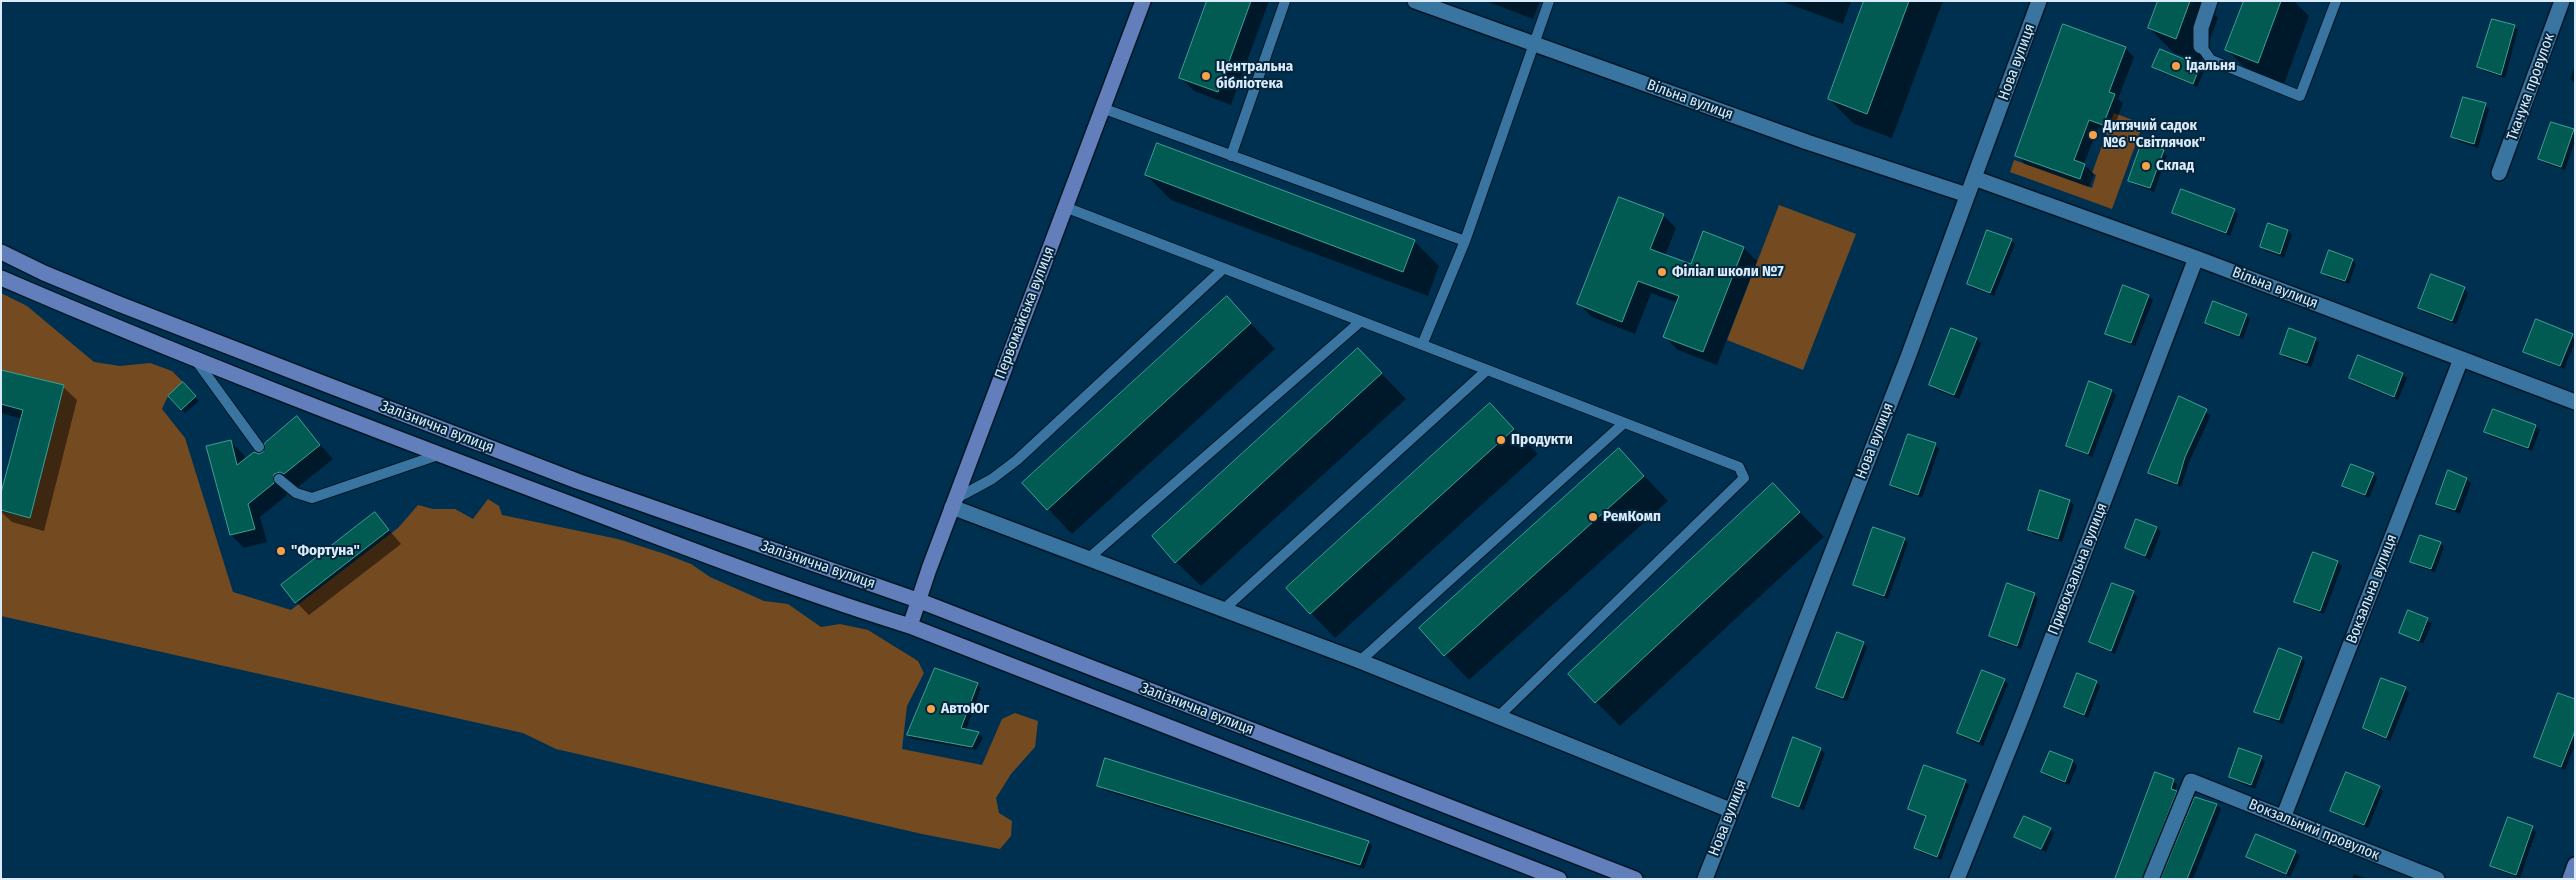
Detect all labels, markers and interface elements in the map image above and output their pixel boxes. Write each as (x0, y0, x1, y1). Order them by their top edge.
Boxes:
street label: Нова вулиця (1995, 21, 2039, 103)
street label: Ткачука провулок (2503, 31, 2559, 143)
place label: Їдальня (2186, 57, 2235, 75)
place label: Центральна бібліотека (1216, 58, 1293, 93)
marker: Їдальня (2170, 60, 2182, 72)
marker: Центральна бібліотека (1200, 70, 1212, 82)
street label: Вільна вулиця (1644, 76, 1736, 124)
place label: Дитячий садок №6 "Світлячок" (2103, 117, 2205, 152)
marker: Дитячий садок №6 "Світлячок" (2087, 129, 2099, 141)
place label: Склад (2156, 157, 2194, 175)
marker: Склад (2140, 160, 2152, 172)
street label: Первомайська вулиця (991, 244, 1059, 382)
place label: Філіал школи №7 (1672, 263, 1784, 281)
street label: Вільна вулиця (2230, 263, 2320, 313)
marker: Філіал школи №7 (1656, 266, 1668, 278)
street label: Залізнична вулиця (378, 397, 496, 457)
street label: Нова вулиця (1852, 400, 1898, 482)
place label: Продукти (1511, 431, 1573, 449)
marker: Продукти (1495, 434, 1507, 446)
street label: Привокзальна вулиця (2045, 500, 2111, 638)
place label: РемКомп (1603, 508, 1661, 526)
marker: РемКомп (1587, 511, 1599, 523)
street label: Вокзальна вулиця (2343, 532, 2401, 646)
street label: Залізнична вулиця (758, 537, 878, 593)
place label: "Фортуна" (291, 542, 360, 560)
marker: "Фортуна" (275, 545, 287, 557)
street label: Залізнична вулиця (1138, 679, 1256, 739)
place label: АвтоЮг (941, 700, 989, 718)
marker: АвтоЮг (925, 703, 937, 715)
street label: Нова вулиця (1705, 777, 1751, 859)
street label: Вокзальний провулок (2246, 796, 2382, 864)

